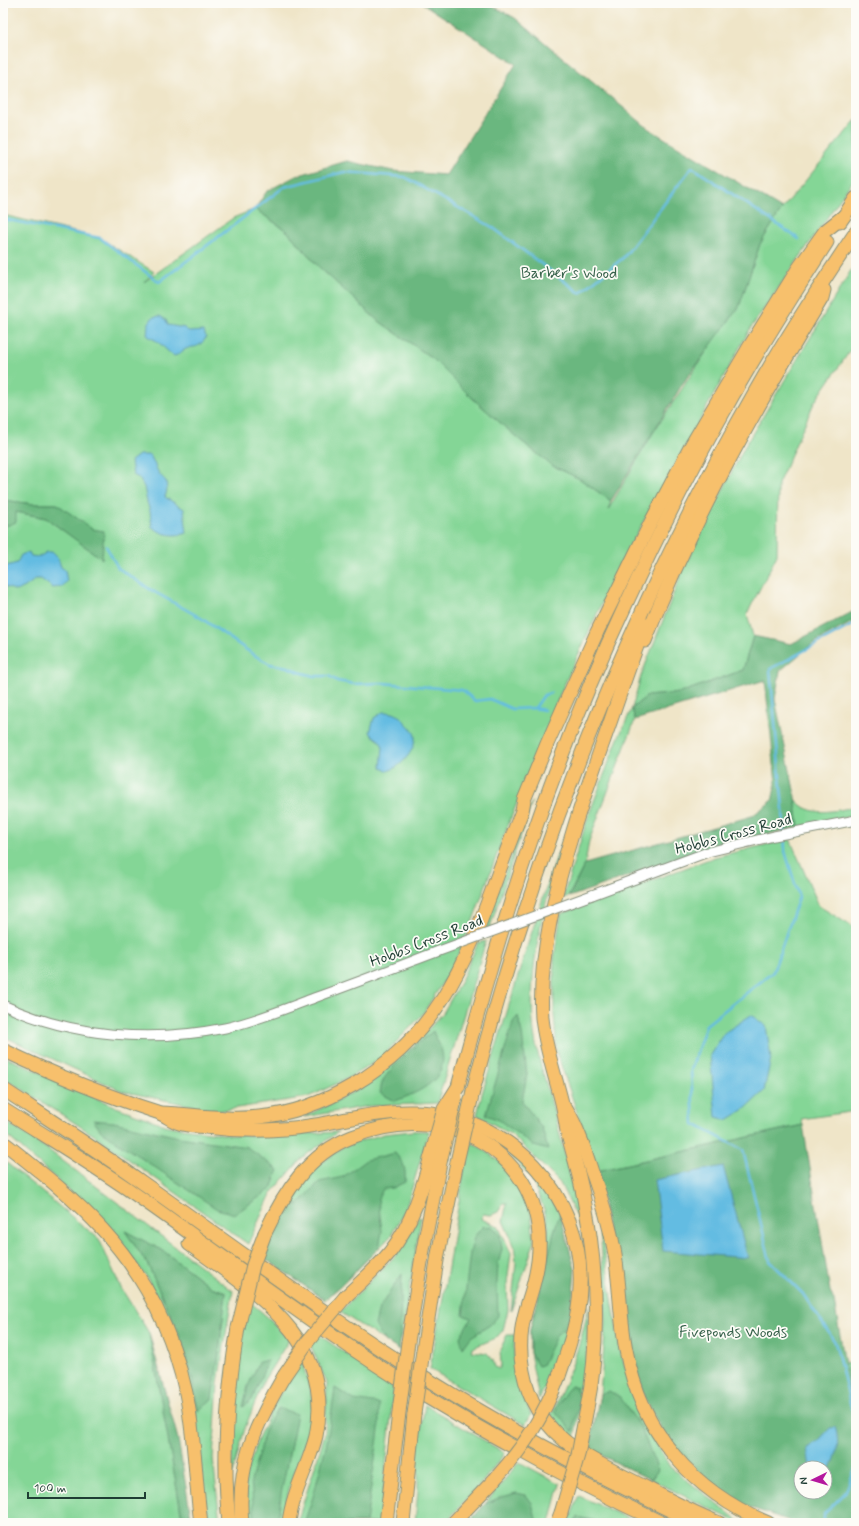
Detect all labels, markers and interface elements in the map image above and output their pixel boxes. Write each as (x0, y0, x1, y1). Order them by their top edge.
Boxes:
park label: Barber's Wood (521, 263, 617, 284)
street label: Hobbs Cross Road (673, 809, 794, 860)
street label: Hobbs Cross Road (367, 910, 486, 973)
park label: Fiveponds Woods (679, 1322, 787, 1343)
north arrow (793, 1460, 833, 1500)
scale bar (28, 1474, 145, 1500)
text: N (797, 1477, 811, 1485)
text: 100 m (34, 1481, 66, 1497)

